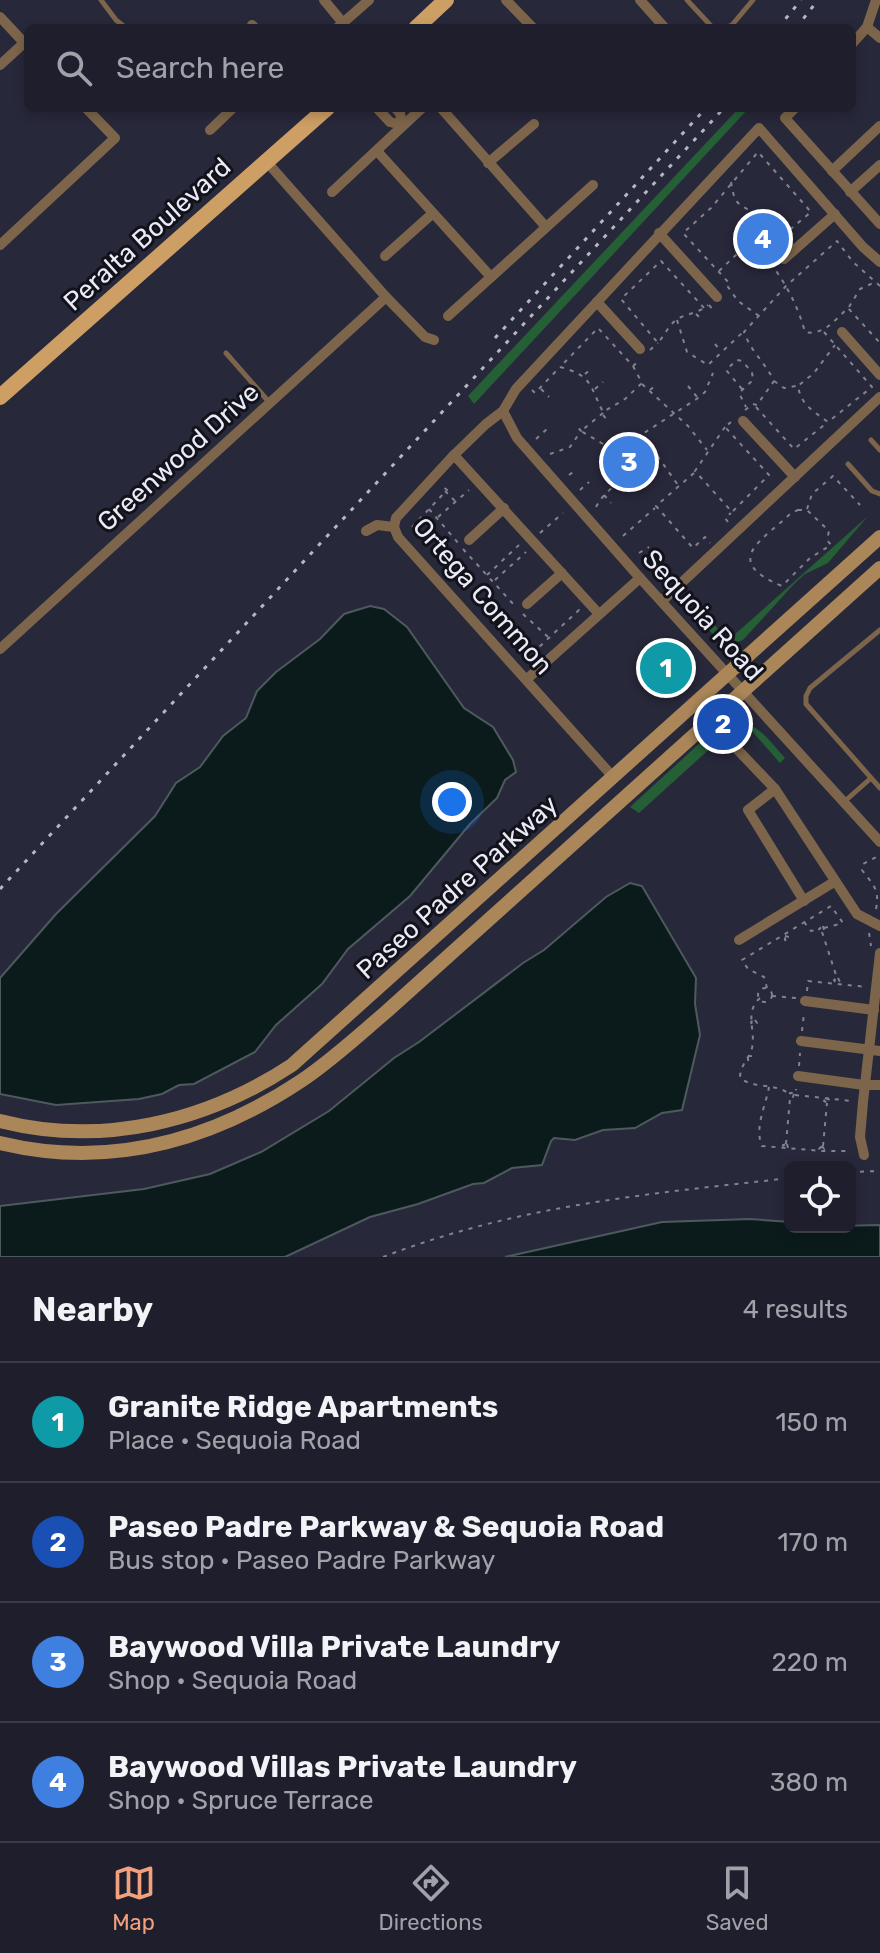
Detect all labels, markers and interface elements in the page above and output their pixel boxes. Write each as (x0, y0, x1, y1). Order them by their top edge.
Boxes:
search box (24, 24, 856, 112)
icon: search (52, 46, 96, 90)
text: Search here (116, 50, 284, 86)
street label: Peralta Boulevard (57, 151, 237, 317)
pin: 4 (737, 209, 789, 269)
street label: Greenwood Drive (91, 377, 266, 538)
pin: 3 (603, 432, 655, 492)
street label: Ortega Common (406, 512, 559, 681)
street label: Sequoia Road (636, 543, 769, 687)
pin: 1 (640, 638, 692, 698)
pin: 2 (697, 694, 749, 754)
your location (432, 782, 472, 822)
street label: Paseo Padre Parkway (350, 789, 564, 986)
map controls (784, 1161, 856, 1233)
button: locate (784, 1161, 856, 1233)
text: Nearby (32, 1289, 153, 1330)
text: 4 results (743, 1294, 848, 1325)
text: Granite Ridge Apartments (108, 1389, 498, 1425)
text: 1 (52, 1407, 64, 1438)
text: 150 m (775, 1407, 848, 1438)
text: Place · Sequoia Road (108, 1425, 361, 1456)
text: Paseo Padre Parkway & Sequoia Road (108, 1509, 664, 1545)
text: 2 (50, 1527, 66, 1558)
text: 170 m (778, 1527, 848, 1558)
text: Bus stop · Paseo Padre Parkway (108, 1545, 495, 1576)
text: Baywood Villa Private Laundry (108, 1629, 560, 1665)
text: 3 (49, 1647, 67, 1678)
text: 220 m (771, 1647, 848, 1678)
text: Shop · Sequoia Road (108, 1665, 357, 1696)
text: Baywood Villas Private Laundry (108, 1749, 577, 1785)
text: 4 (49, 1767, 67, 1798)
text: 380 m (770, 1767, 848, 1798)
text: Shop · Spruce Terrace (108, 1785, 374, 1816)
tab: Map (112, 1861, 156, 1936)
tab: Directions (379, 1861, 483, 1936)
tab: Saved (706, 1861, 769, 1936)

